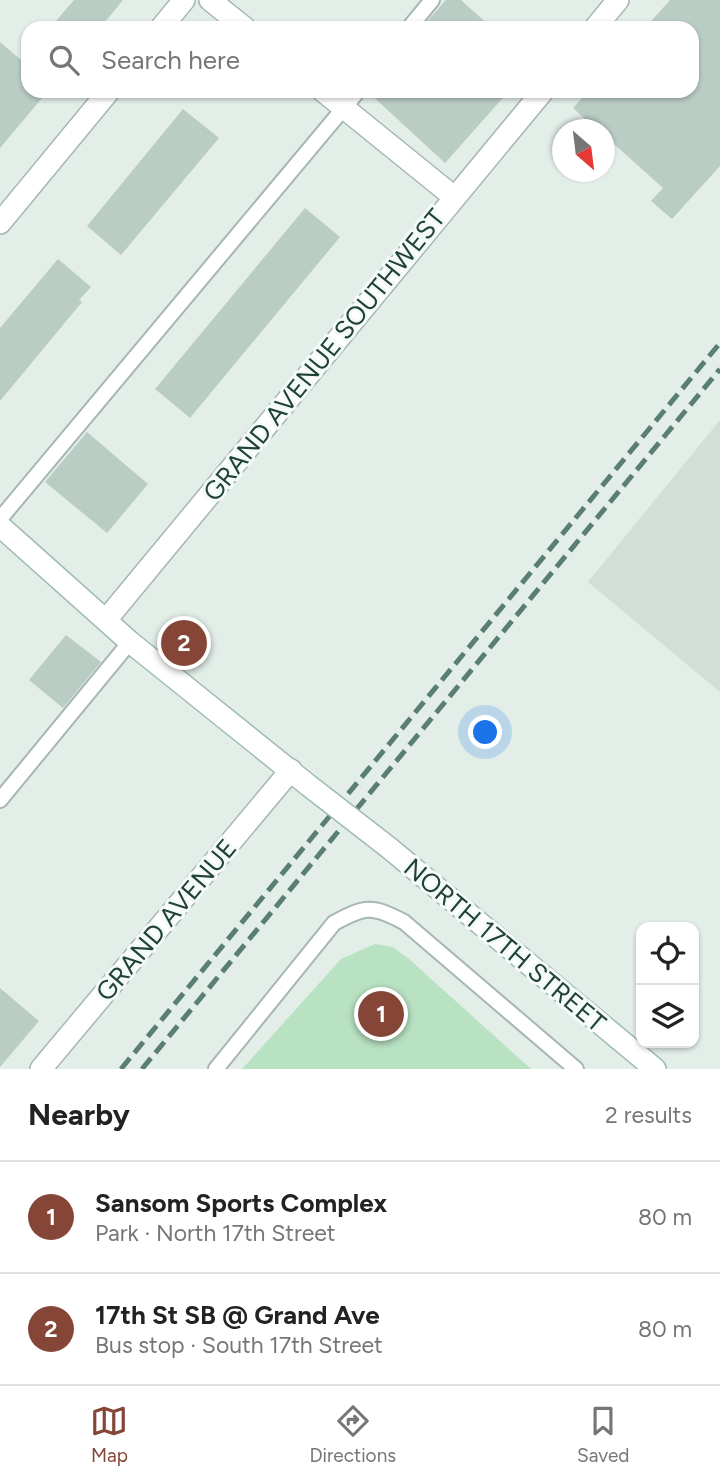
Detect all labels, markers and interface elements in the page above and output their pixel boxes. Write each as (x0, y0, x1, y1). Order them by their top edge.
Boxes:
search box (21, 21, 699, 98)
icon: search (45, 41, 83, 79)
text: Search here (101, 44, 240, 76)
north arrow (552, 119, 615, 182)
street label: GRAND AVENUE SOUTHWEST (196, 202, 452, 508)
pin: 2 (161, 617, 207, 669)
your location (468, 715, 502, 749)
street label: GRAND AVENUE (89, 832, 243, 1008)
street label: NORTH 17TH STREET (398, 851, 613, 1039)
map controls (636, 922, 699, 1048)
button: locate (636, 922, 699, 985)
button: layers (636, 985, 699, 1048)
pin: 1 (358, 988, 404, 1040)
text: Nearby (28, 1096, 130, 1133)
text: 2 results (605, 1101, 692, 1129)
text: Sansom Sports Complex (95, 1187, 387, 1219)
text: 1 (46, 1203, 56, 1231)
text: 80 m (638, 1203, 692, 1231)
text: Park · North 17th Street (95, 1219, 336, 1247)
text: 17th St SB @ Grand Ave (95, 1299, 380, 1331)
text: 2 (44, 1315, 58, 1343)
text: 80 m (638, 1315, 692, 1343)
text: Bus stop · South 17th Street (95, 1331, 383, 1359)
tab: Map (90, 1402, 128, 1467)
tab: Directions (309, 1402, 396, 1467)
tab: Saved (577, 1402, 629, 1467)

